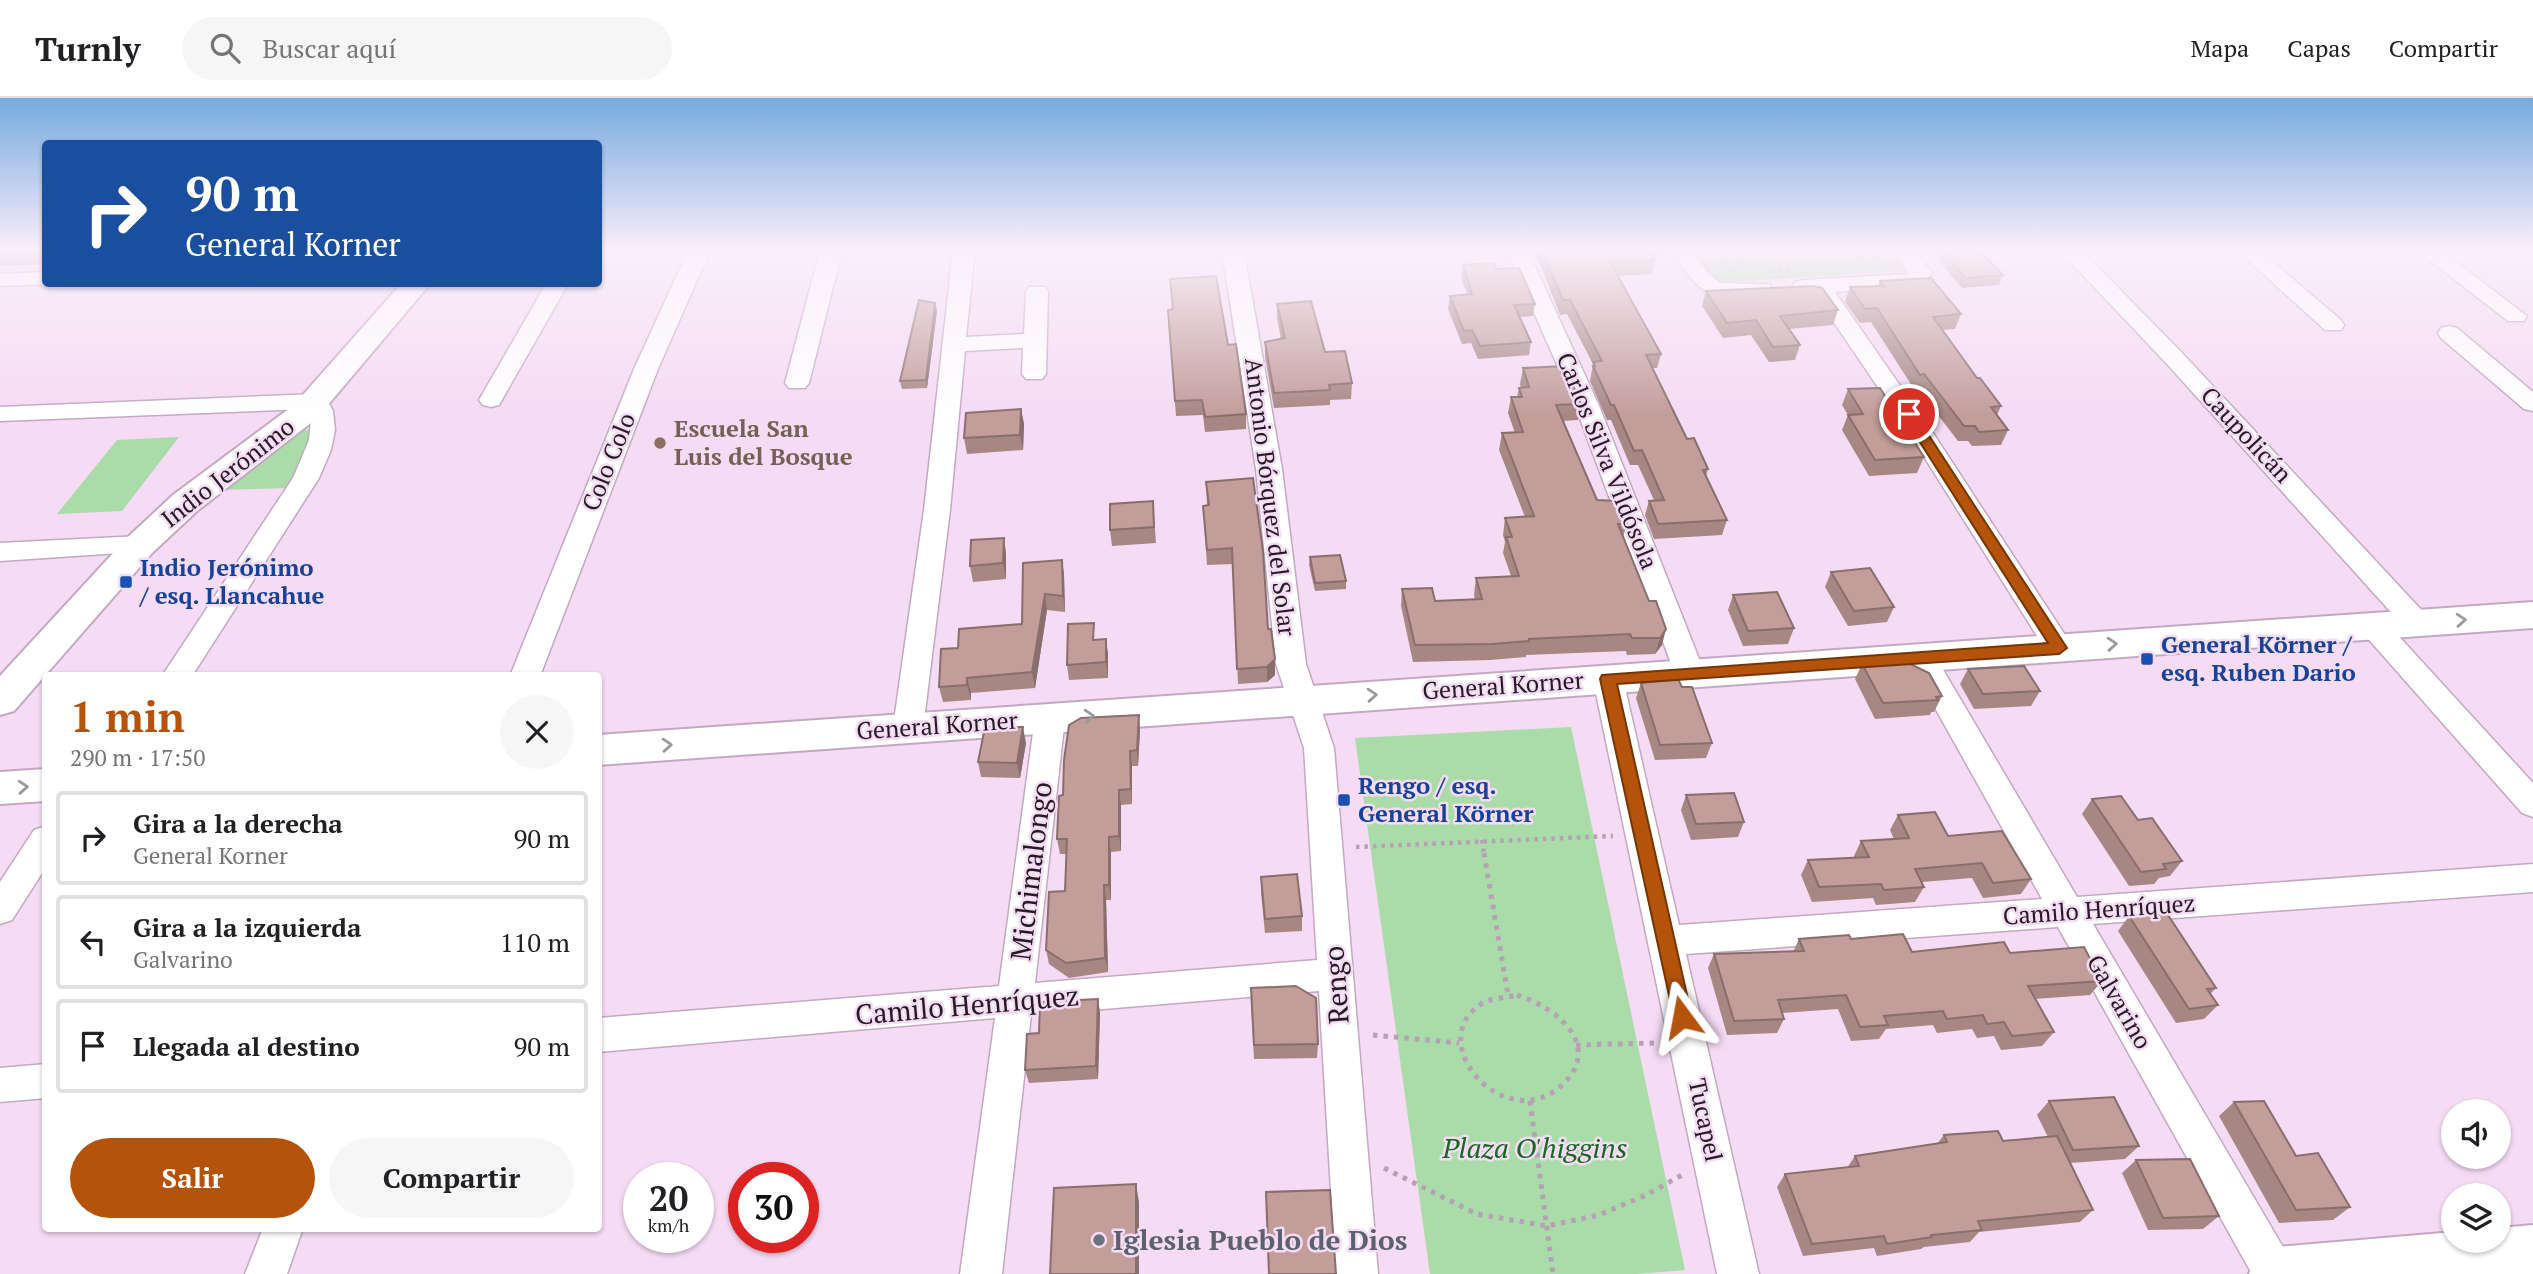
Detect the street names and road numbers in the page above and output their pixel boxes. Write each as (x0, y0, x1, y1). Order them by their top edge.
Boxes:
street label: Carlos Silva Vildósola (1550, 348, 1666, 574)
street label: Antonio Bórquez del Solar (1238, 356, 1304, 639)
street label: Caupolicán (2194, 379, 2299, 489)
street label: Colo Colo (574, 408, 642, 515)
street label: Indio Jerónimo (154, 410, 300, 534)
street label: General Korner (1421, 663, 1585, 707)
street label: General Korner (855, 703, 1019, 747)
street label: Michimalongo (1001, 780, 1060, 962)
street label: Camilo Henríquez (2002, 886, 2196, 932)
street label: Rengo (1314, 945, 1357, 1025)
street label: Galvarino (2080, 948, 2160, 1055)
street label: Camilo Henríquez (853, 976, 1080, 1033)
street label: Tucapel (1682, 1075, 1730, 1164)

